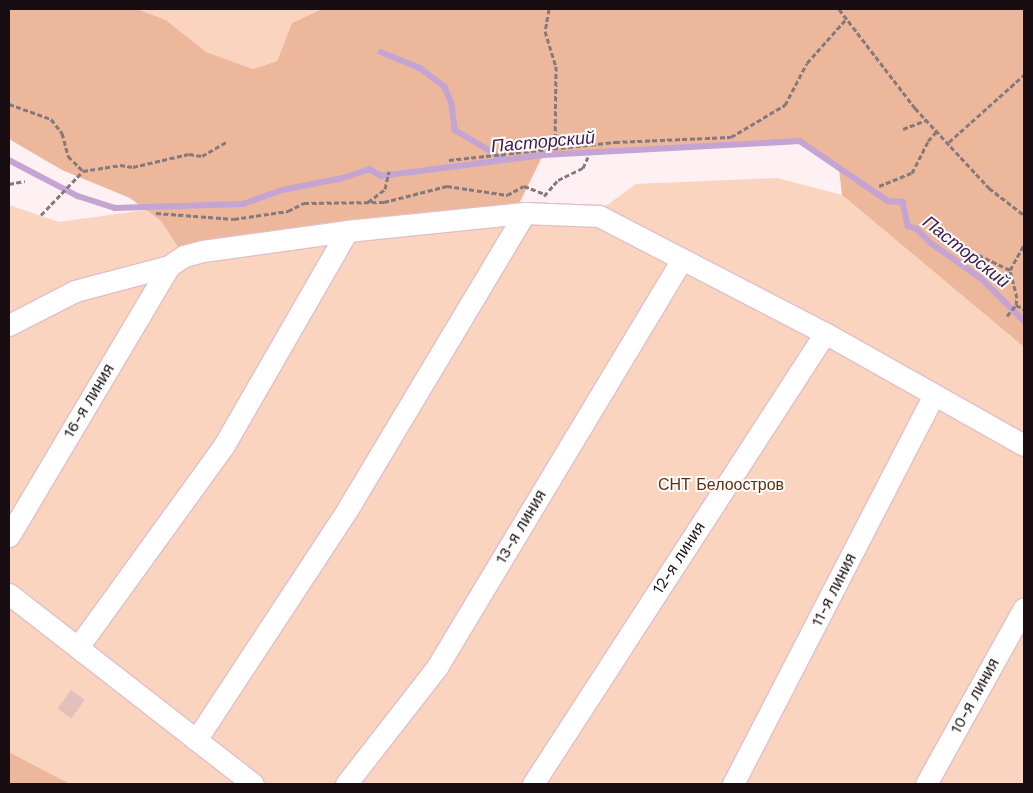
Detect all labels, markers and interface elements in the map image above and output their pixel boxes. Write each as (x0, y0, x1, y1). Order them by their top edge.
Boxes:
water label: Пасторский (490, 127, 596, 157)
water label: Пасторский (918, 211, 1014, 293)
street label: 16-я линия (59, 361, 119, 441)
park label: СНТ Белоостров (658, 475, 784, 495)
street label: 13-я линия (492, 487, 550, 567)
street label: 12-я линия (649, 518, 709, 598)
street label: 11-я линия (807, 550, 861, 630)
street label: 10-я линия (946, 655, 1004, 737)

